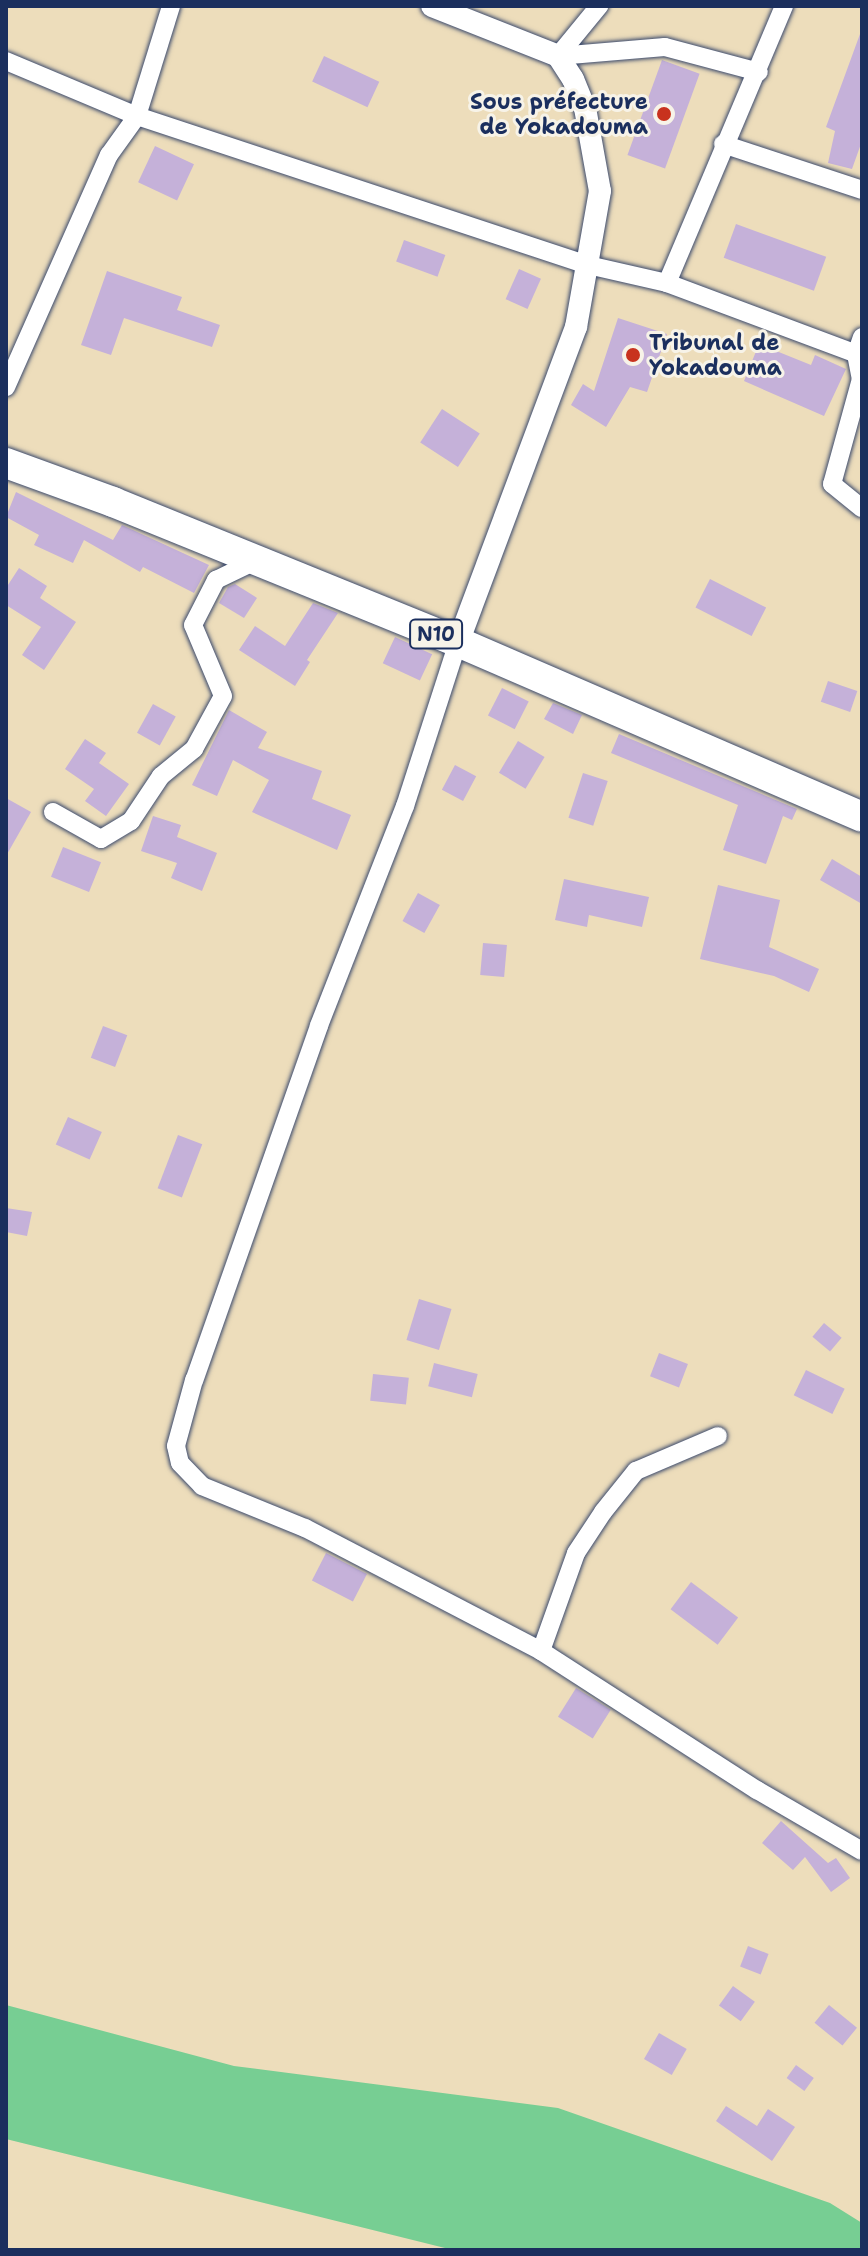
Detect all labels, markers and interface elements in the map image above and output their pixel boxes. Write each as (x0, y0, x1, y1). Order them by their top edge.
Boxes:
place label: Sous préfecture de Yokadouma (470, 88, 648, 140)
marker: Sous préfecture de Yokadouma (655, 105, 673, 123)
place label: Tribunal de Yokadouma (649, 329, 782, 380)
marker: Tribunal de Yokadouma (624, 346, 642, 364)
road number: N10 (408, 618, 464, 650)

